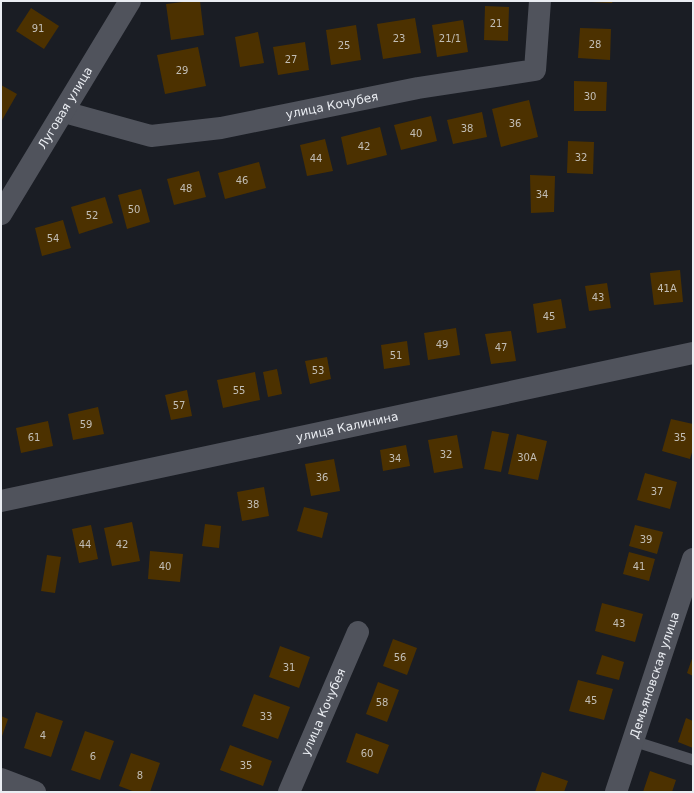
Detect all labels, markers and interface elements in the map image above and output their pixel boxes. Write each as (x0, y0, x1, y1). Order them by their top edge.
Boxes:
house number: 21 (490, 18, 502, 29)
house number: 91 (32, 23, 44, 34)
house number: 23 (393, 33, 405, 44)
house number: 21/1 (439, 33, 461, 44)
house number: 28 (589, 39, 601, 50)
house number: 25 (338, 40, 350, 51)
house number: 27 (285, 54, 297, 65)
street label: Луговая улица (35, 64, 95, 152)
house number: 29 (176, 65, 188, 76)
street label: улица Кочубея (285, 89, 380, 122)
house number: 30 (584, 91, 596, 102)
house number: 36 (509, 118, 521, 129)
house number: 38 (461, 123, 473, 134)
house number: 40 (410, 128, 422, 139)
house number: 42 (358, 141, 370, 152)
house number: 32 (575, 152, 587, 163)
house number: 44 (310, 153, 322, 164)
house number: 46 (236, 175, 248, 186)
house number: 48 (180, 183, 192, 194)
house number: 34 (536, 189, 548, 200)
house number: 50 (128, 204, 140, 215)
house number: 52 (86, 210, 98, 221)
house number: 54 (47, 233, 59, 244)
house number: 41А (657, 283, 677, 294)
house number: 43 (592, 292, 604, 303)
house number: 45 (543, 311, 555, 322)
house number: 49 (436, 339, 448, 350)
house number: 47 (495, 342, 507, 353)
house number: 51 (390, 350, 402, 361)
house number: 53 (312, 365, 324, 376)
house number: 55 (233, 385, 245, 396)
house number: 57 (173, 400, 185, 411)
street label: улица Калинина (295, 409, 400, 445)
house number: 59 (80, 419, 92, 430)
house number: 61 (28, 432, 40, 443)
house number: 35 (674, 432, 686, 443)
house number: 32 (440, 449, 452, 460)
house number: 30А (517, 452, 537, 463)
house number: 34 (389, 453, 401, 464)
house number: 36 (316, 472, 328, 483)
house number: 37 (651, 486, 663, 497)
house number: 38 (247, 499, 259, 510)
house number: 39 (640, 534, 652, 545)
house number: 44 (79, 539, 91, 550)
house number: 42 (116, 539, 128, 550)
house number: 40 (159, 561, 171, 572)
house number: 41 (633, 561, 645, 572)
street label: Демьяновская улица (627, 610, 682, 740)
house number: 43 (613, 618, 625, 629)
house number: 56 (394, 652, 406, 663)
house number: 31 (283, 662, 295, 673)
street label: улица Кочубея (298, 666, 349, 758)
house number: 45 (585, 695, 597, 706)
house number: 58 (376, 697, 388, 708)
house number: 33 (260, 711, 272, 722)
house number: 4 (40, 730, 46, 741)
house number: 60 (361, 748, 373, 759)
house number: 6 (90, 751, 96, 762)
house number: 35 (240, 760, 252, 771)
house number: 8 (137, 770, 143, 781)

